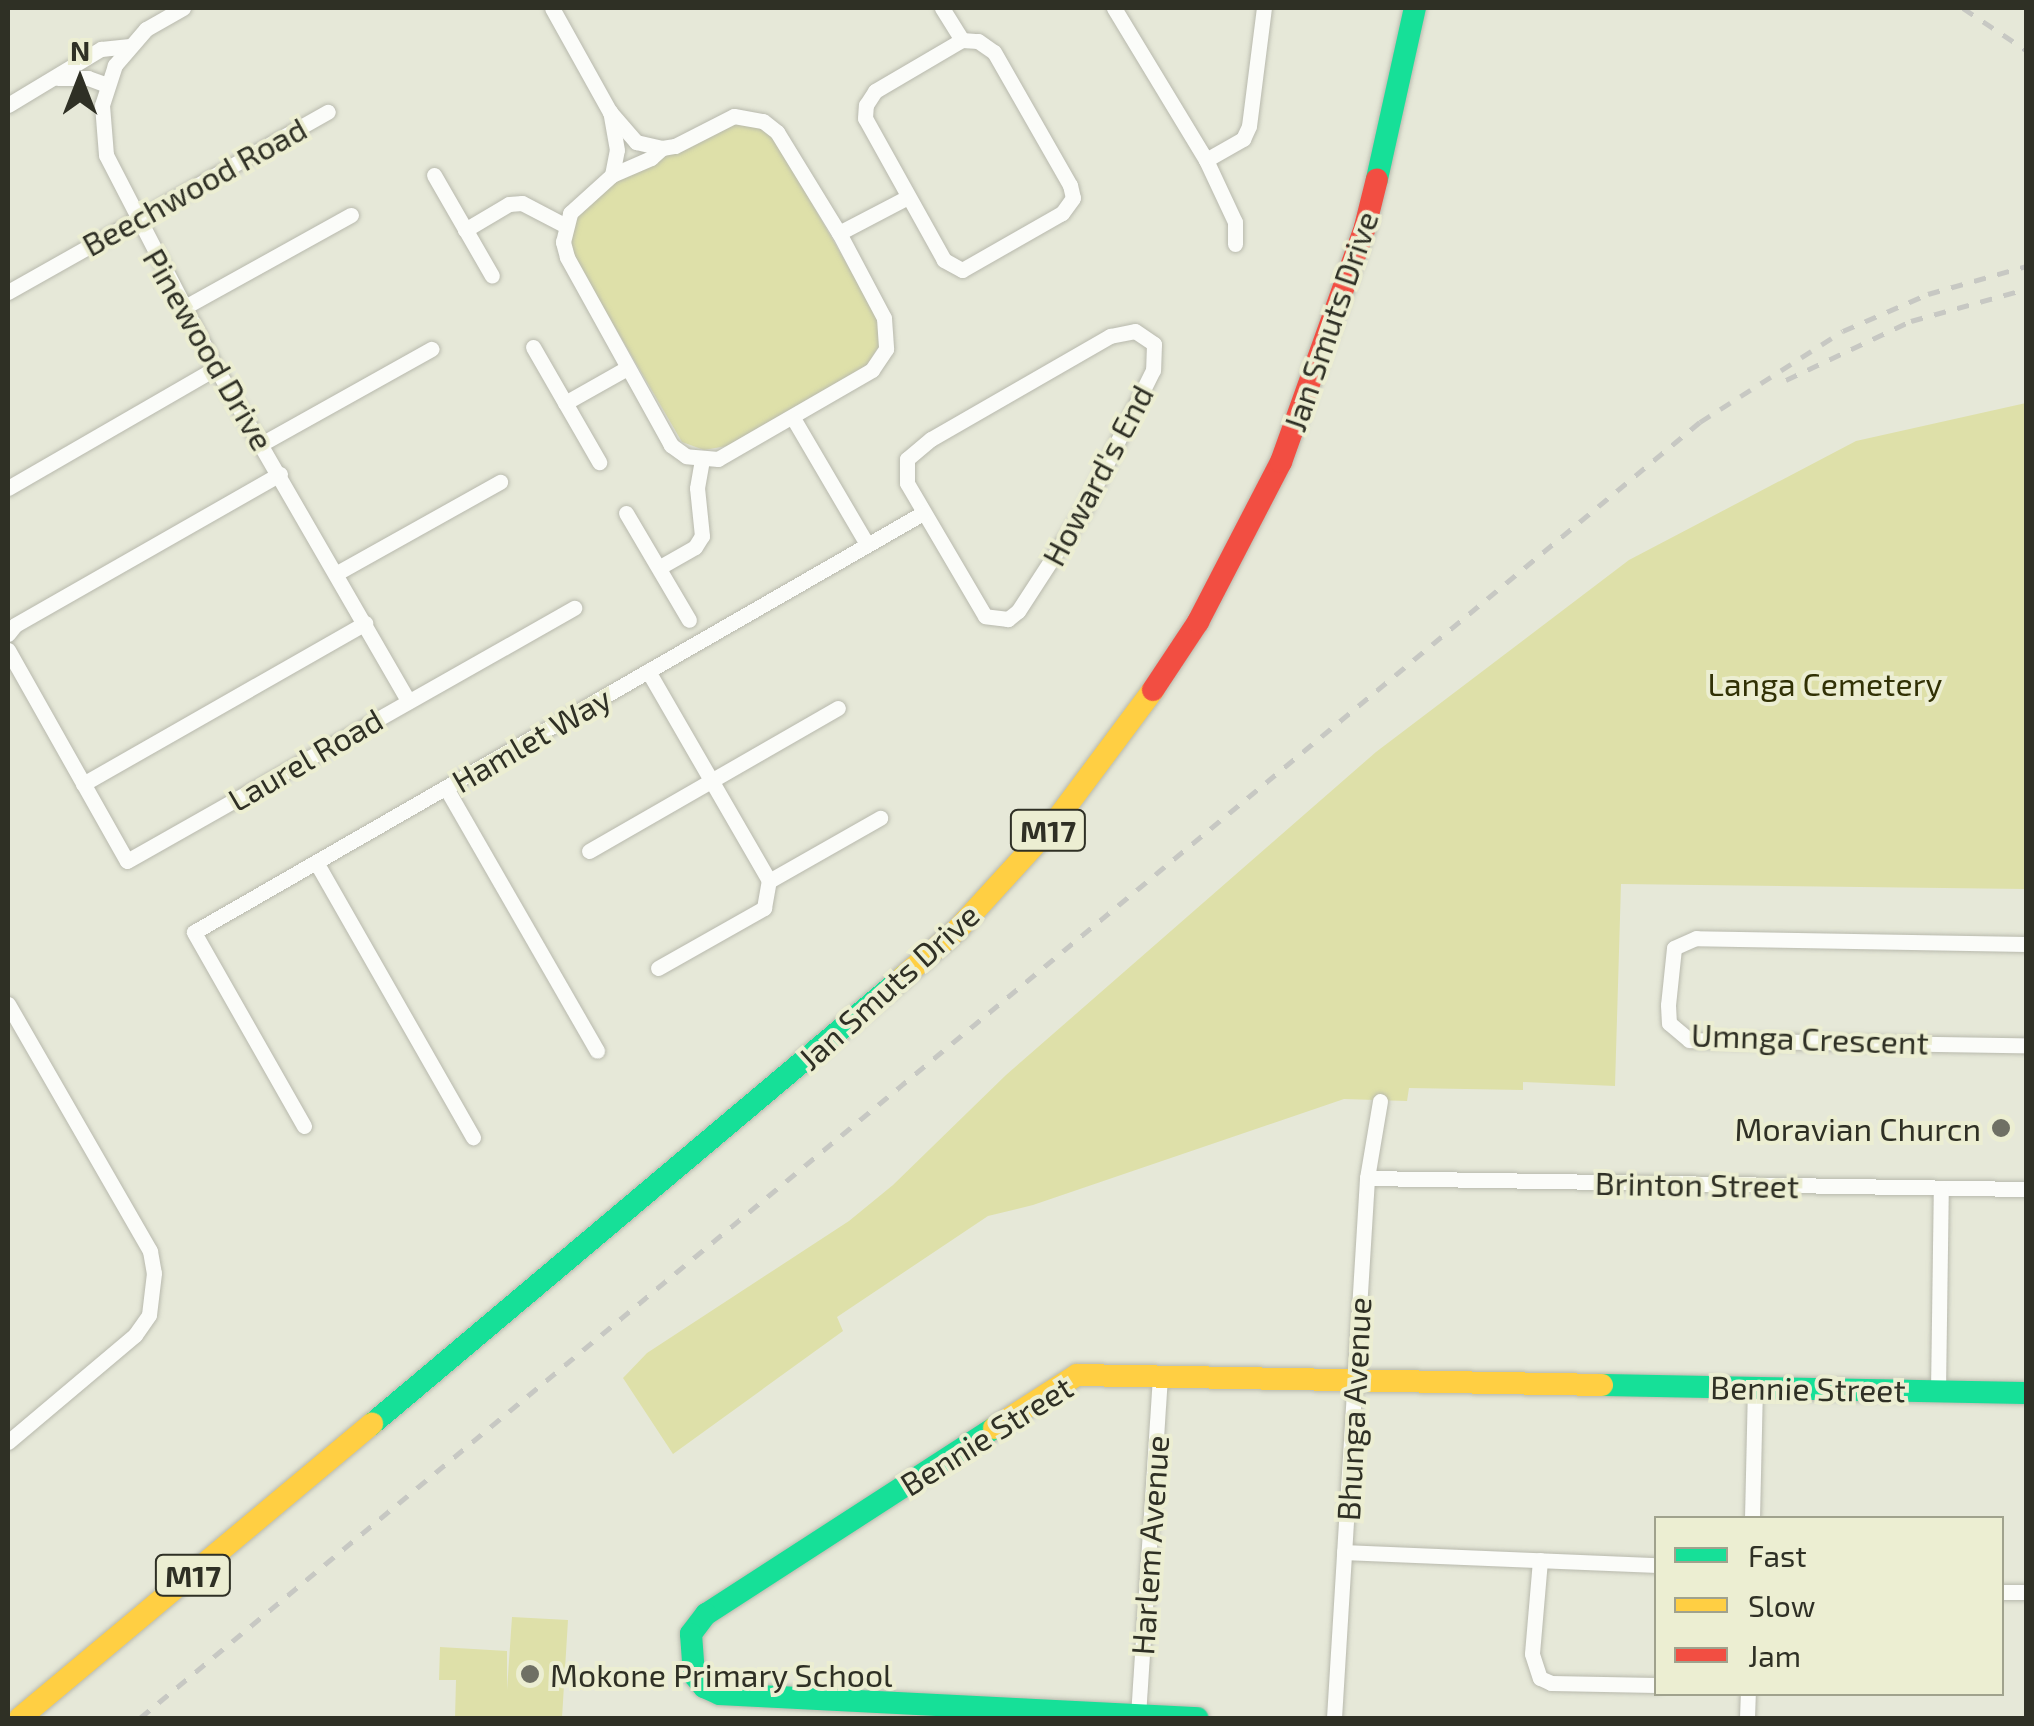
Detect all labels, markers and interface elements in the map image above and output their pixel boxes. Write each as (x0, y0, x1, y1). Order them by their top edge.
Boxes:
north arrow (30, 30, 130, 130)
text: N (70, 33, 90, 67)
street label: Beechwood Road (75, 109, 313, 263)
street label: Jan Smuts Drive (1274, 206, 1386, 436)
street label: Pinewood Drive (136, 241, 282, 457)
street label: Howard's End (1033, 378, 1161, 572)
park label: Langa Cemetery (1708, 664, 1942, 702)
street label: Hamlet Way (445, 678, 617, 800)
street label: Laurel Road (221, 699, 389, 819)
road number: M17 (1008, 805, 1088, 855)
street label: Jan Smuts Drive (790, 895, 986, 1077)
street label: Umnga Crescent (1691, 1015, 1929, 1061)
place label: Moravian Churcn (1734, 1109, 1981, 1147)
marker: Moravian Churcn (1990, 1117, 2012, 1139)
street label: Brinton Street (1595, 1163, 1799, 1205)
street label: Bhunga Avenue (1328, 1296, 1378, 1522)
street label: Bennie Street (893, 1367, 1079, 1503)
street label: Bennie Street (1710, 1367, 1906, 1409)
street label: Harlem Avenue (1122, 1433, 1176, 1657)
legend (1654, 1516, 2004, 1696)
text: Fast (1748, 1537, 1807, 1573)
road number: M17 (153, 1550, 233, 1600)
text: Slow (1748, 1587, 1815, 1623)
text: Jam (1748, 1637, 1801, 1673)
place label: Mokone Primary School (550, 1655, 893, 1693)
marker: Mokone Primary School (519, 1663, 541, 1685)

